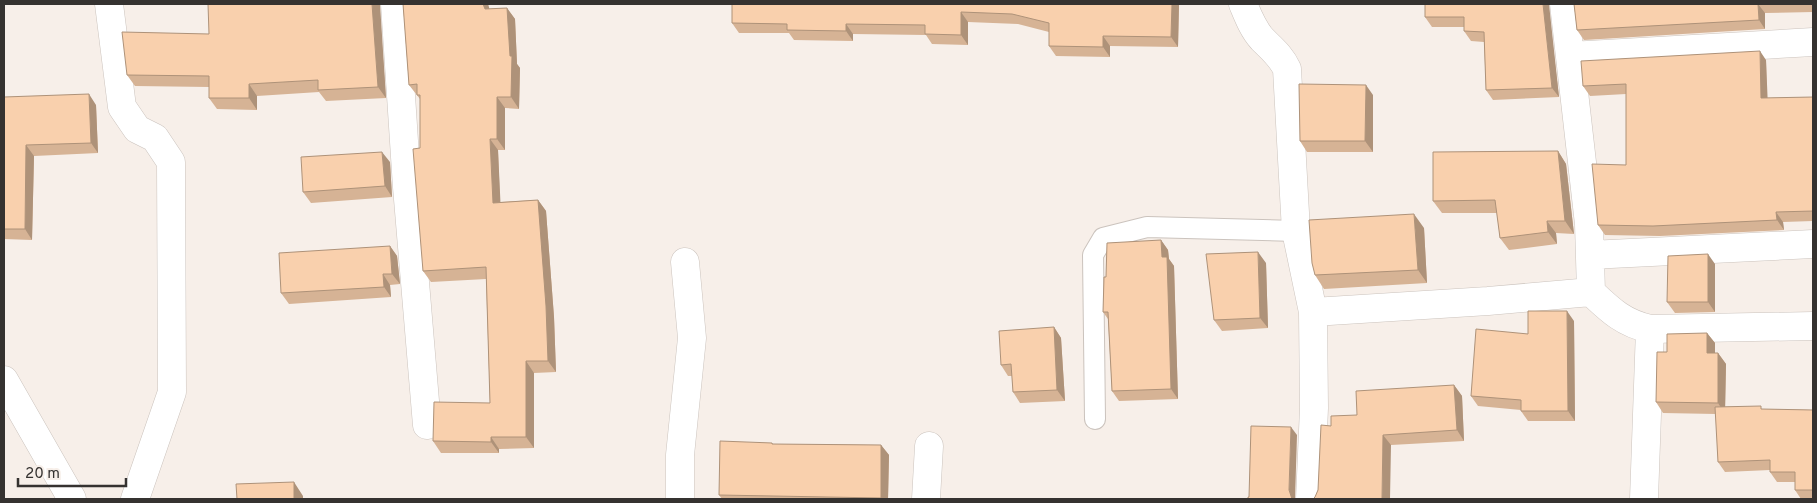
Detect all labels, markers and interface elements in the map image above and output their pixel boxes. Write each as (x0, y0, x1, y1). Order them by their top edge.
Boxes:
scale bar (18, 456, 125, 488)
text: 20 m (25, 465, 60, 484)

